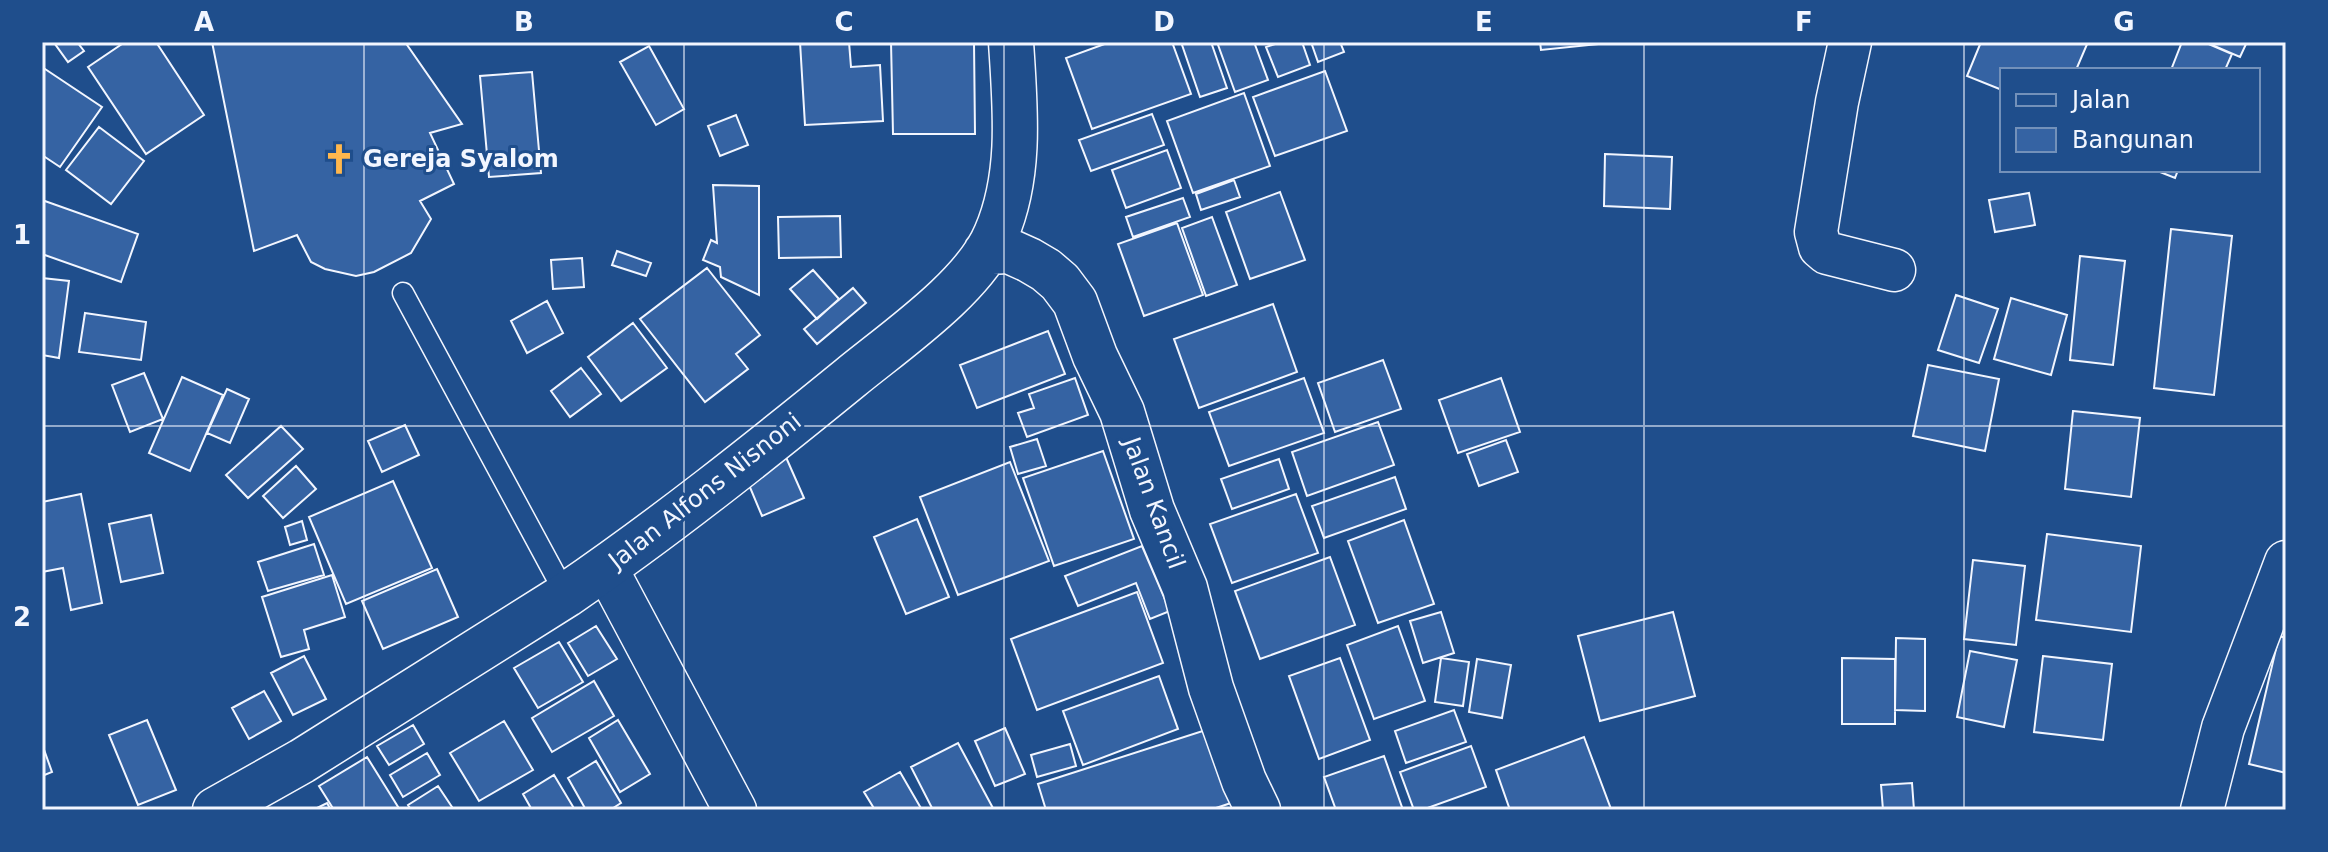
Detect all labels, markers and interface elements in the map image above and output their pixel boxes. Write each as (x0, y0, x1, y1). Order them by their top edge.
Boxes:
text: A (194, 7, 214, 37)
text: B (514, 7, 534, 37)
text: C (834, 7, 854, 37)
text: D (1153, 7, 1175, 37)
text: E (1475, 7, 1493, 37)
text: F (1795, 7, 1813, 37)
text: G (2113, 7, 2135, 37)
legend (2000, 68, 2260, 172)
text: Jalan (2070, 86, 2130, 114)
text: Bangunan (2072, 126, 2194, 154)
church icon: Gereja Syalom (322, 142, 356, 176)
place label: Gereja Syalom (363, 145, 559, 173)
text: 1 (13, 220, 31, 250)
street label: Jalan Alfons Nisnoni (602, 407, 807, 576)
street label: Jalan Kancil (1117, 432, 1191, 573)
text: 2 (13, 602, 31, 632)

